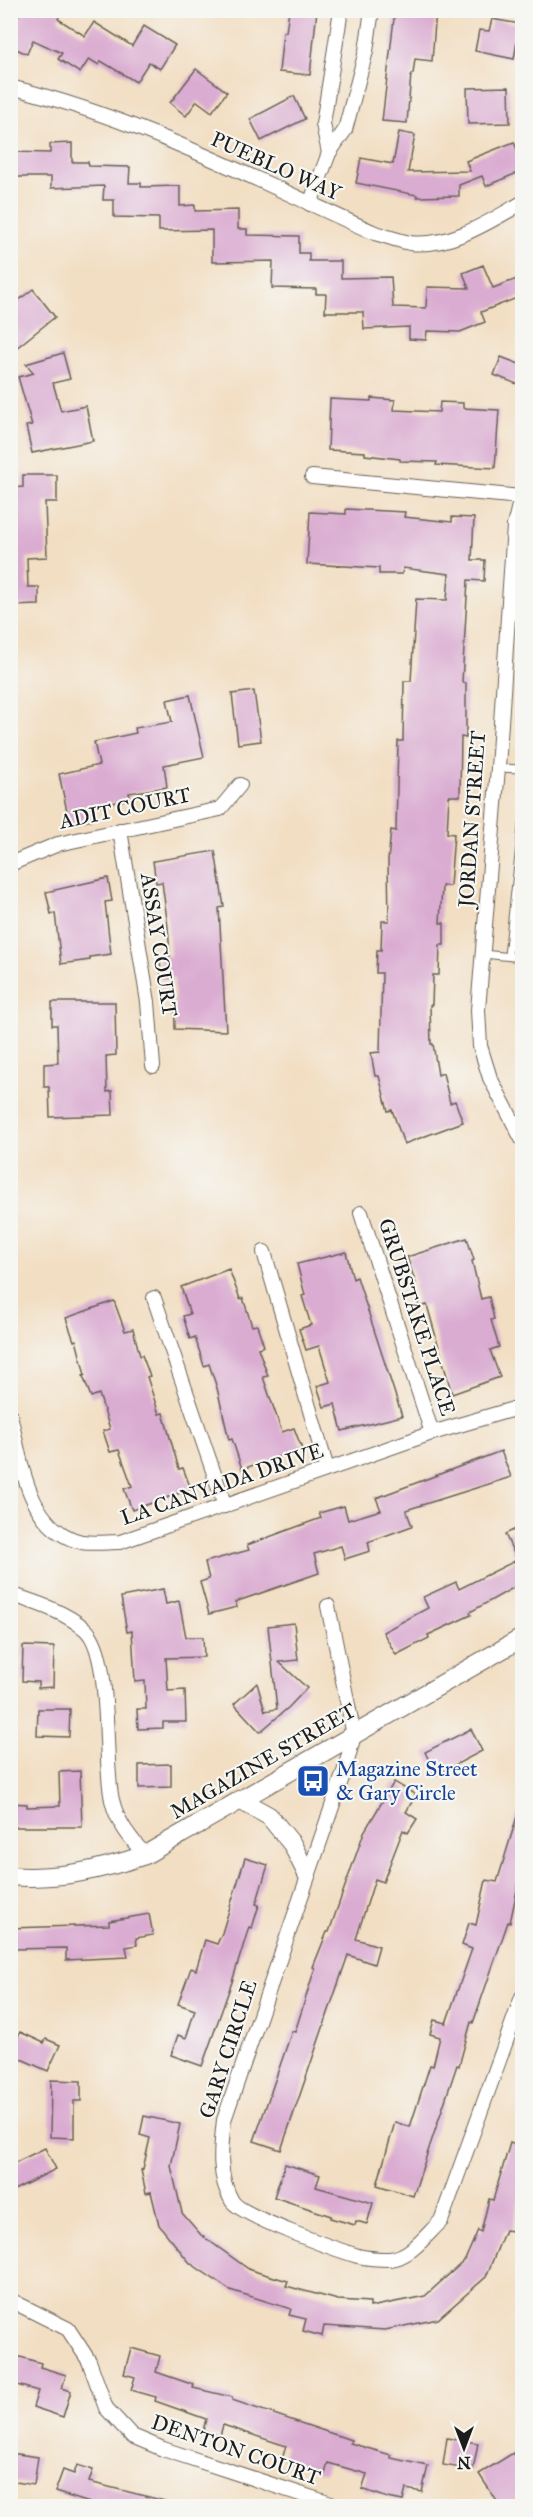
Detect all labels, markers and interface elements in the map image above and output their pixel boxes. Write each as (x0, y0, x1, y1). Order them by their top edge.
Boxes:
street label: PUEBLO WAY (207, 126, 346, 206)
street label: JORDAN STREET (453, 730, 491, 910)
street label: ADIT COURT (56, 781, 193, 835)
street label: ASSAY COURT (135, 870, 183, 1019)
street label: GRUBSTAKE PLACE (373, 1215, 461, 1419)
street label: LA CANYADA DRIVE (117, 1437, 327, 1531)
street label: MAGAZINE STREET (166, 1697, 360, 1825)
place label: Magazine Street & Gary Circle (336, 1756, 478, 1806)
bus stop icon: Magazine Street & Gary Circle (295, 1763, 331, 1799)
street label: GARY CIRCLE (193, 1976, 263, 2122)
street label: DENTON COURT (148, 2409, 324, 2491)
north arrow (434, 2418, 494, 2478)
text: N (457, 2453, 471, 2472)

